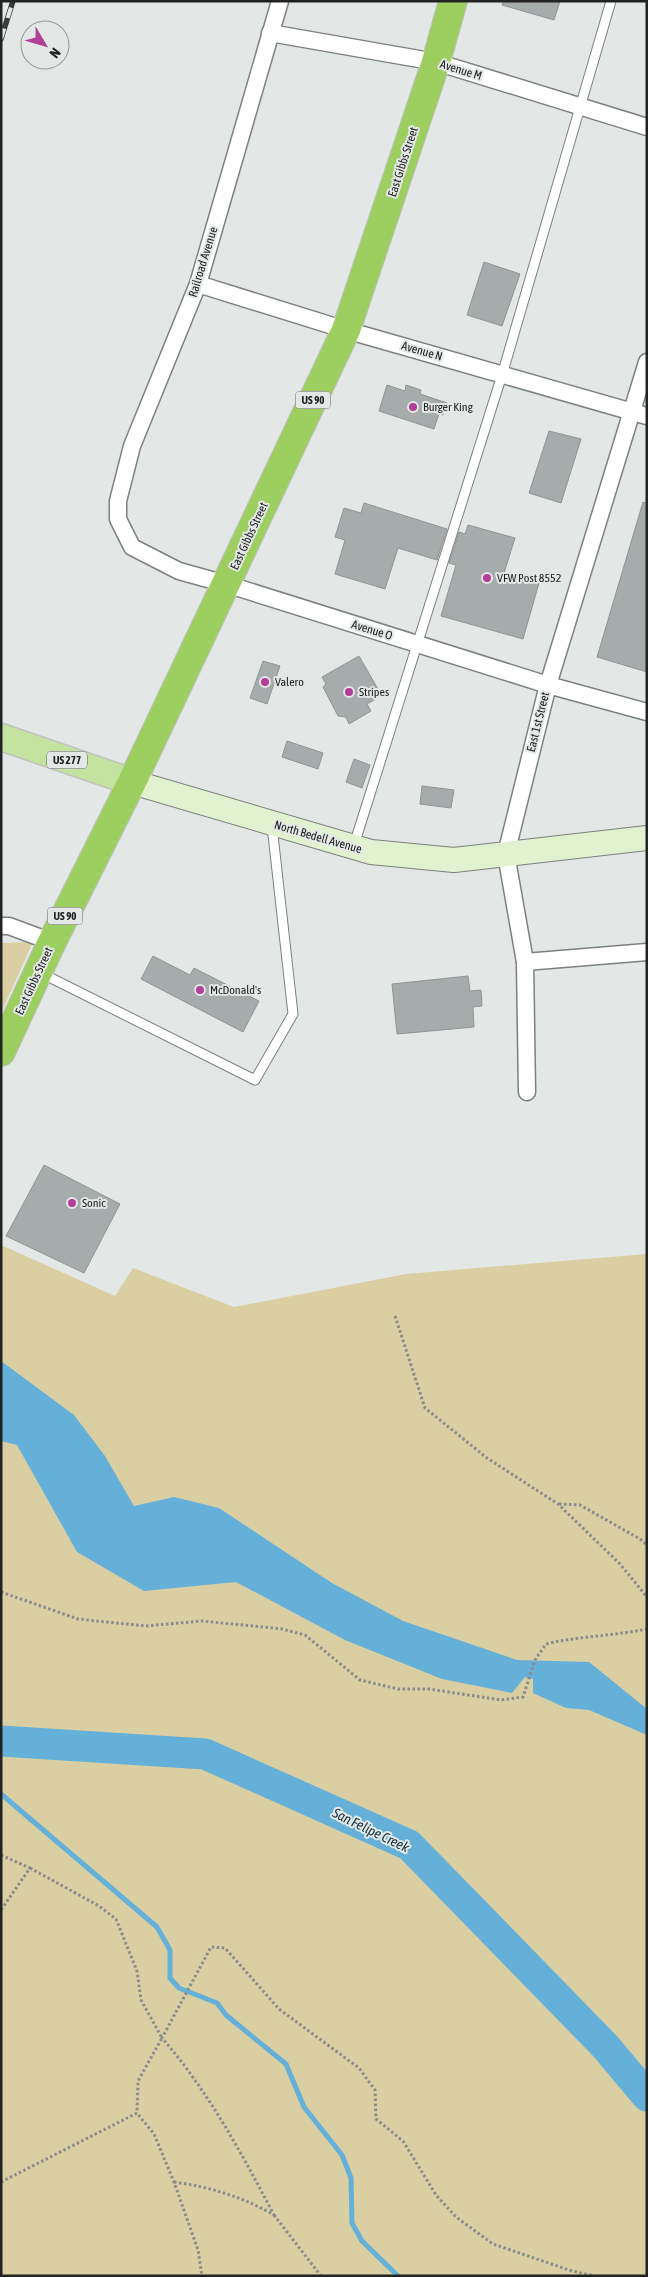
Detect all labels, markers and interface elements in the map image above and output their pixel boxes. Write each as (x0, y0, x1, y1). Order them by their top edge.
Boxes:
north arrow (20, 20, 70, 70)
text: N (46, 45, 64, 61)
street label: Avenue M (438, 57, 484, 83)
street label: East Gibbs Street (385, 125, 421, 199)
street label: Railroad Avenue (186, 225, 220, 299)
street label: Avenue N (400, 338, 444, 364)
road number: US 90 (296, 392, 330, 408)
place label: Burger King (423, 400, 474, 414)
marker: Burger King (407, 401, 419, 413)
street label: East Gibbs Street (227, 500, 271, 572)
place label: VFW Post 8552 (497, 571, 561, 585)
marker: VFW Post 8552 (481, 572, 493, 584)
street label: Avenue O (350, 617, 394, 643)
place label: Valero (275, 675, 304, 689)
marker: Valero (259, 676, 271, 688)
place label: Stripes (359, 685, 389, 699)
marker: Stripes (343, 686, 355, 698)
street label: East 1st Street (524, 690, 552, 753)
road number: US 277 (47, 752, 87, 768)
street label: North Bedell Avenue (273, 818, 363, 856)
road number: US 90 (48, 908, 82, 924)
street label: East Gibbs Street (12, 945, 56, 1017)
place label: McDonald's (210, 983, 261, 997)
marker: McDonald's (194, 984, 206, 996)
place label: Sonic (82, 1196, 106, 1210)
marker: Sonic (66, 1197, 78, 1209)
water label: San Felipe Creek (329, 1804, 413, 1856)

